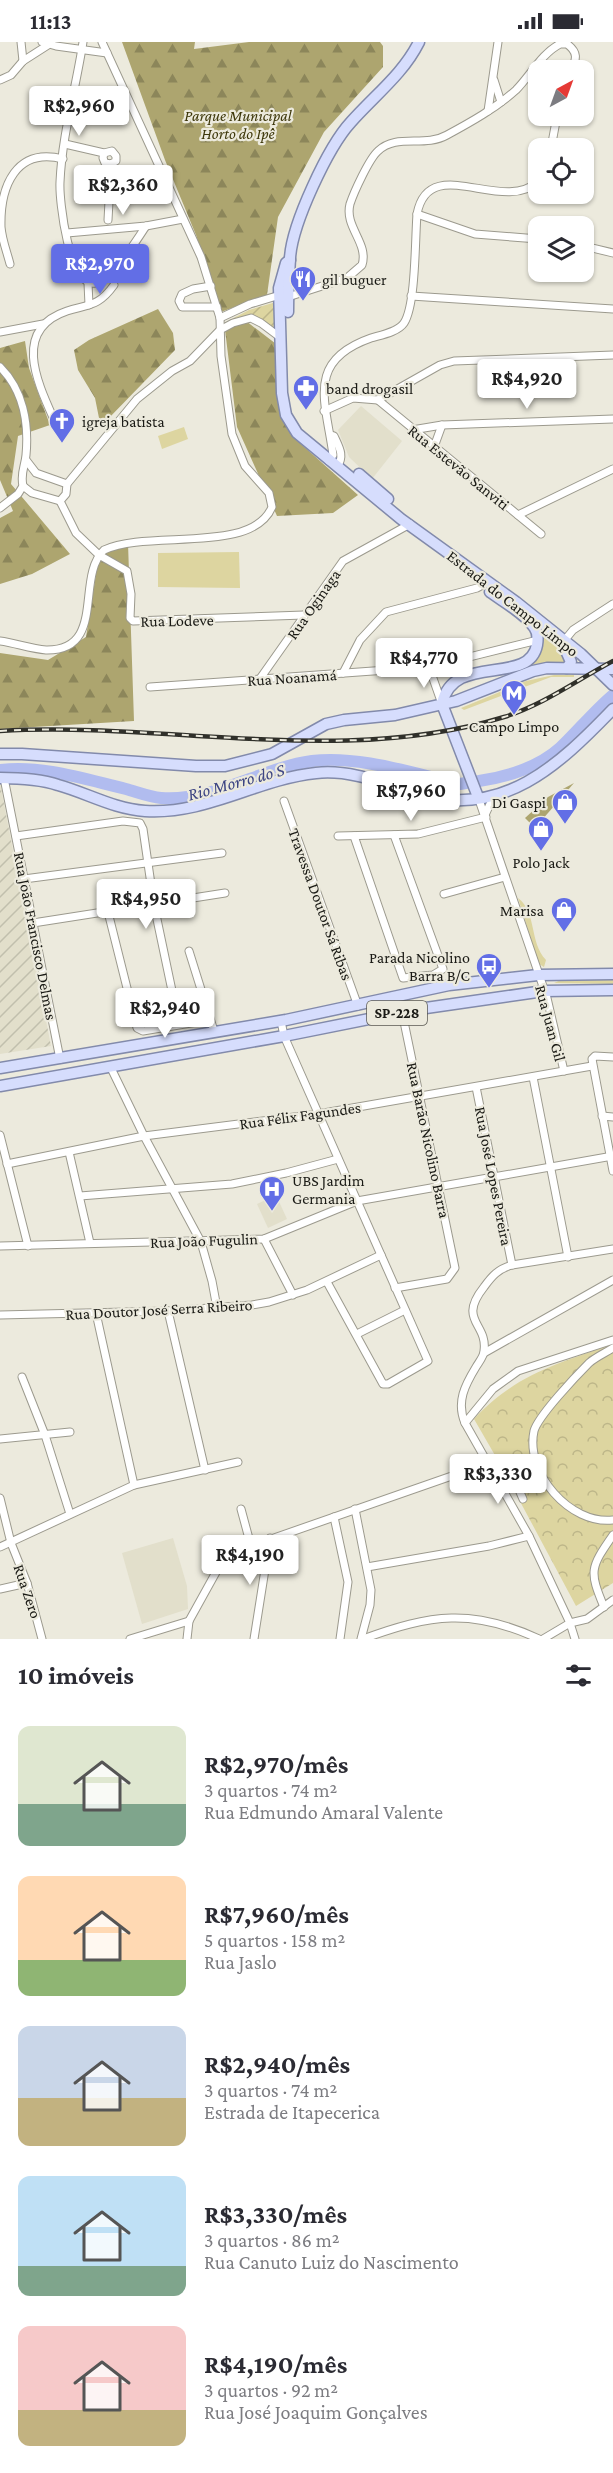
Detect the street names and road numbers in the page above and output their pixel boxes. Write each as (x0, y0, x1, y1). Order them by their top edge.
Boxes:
street label: Rua Estevão Sanviti (405, 421, 513, 513)
street label: Estrada do Campo Limpo (443, 547, 582, 661)
street label: Rua Oginaga (283, 566, 345, 643)
street label: Rua Lodeve (140, 611, 214, 630)
street label: Rua Noanamá (247, 666, 338, 689)
street label: Travessa Doutor Sá Ribas (285, 826, 356, 982)
street label: Rua João Francisco Delmas (10, 851, 60, 1022)
street label: Rua Juan Gil (531, 983, 569, 1063)
road number: SP-228 (367, 1001, 427, 1025)
street label: Rua Barão Nicolino Barra (404, 1060, 453, 1220)
street label: Rua Félix Fagundes (238, 1099, 362, 1133)
street label: Rua José Lopes Pereira (471, 1105, 515, 1248)
street label: Rua João Fugulin (150, 1230, 259, 1252)
street label: Rua Doutor José Serra Ribeiro (65, 1296, 253, 1324)
street label: Rua Zero (10, 1562, 45, 1621)

